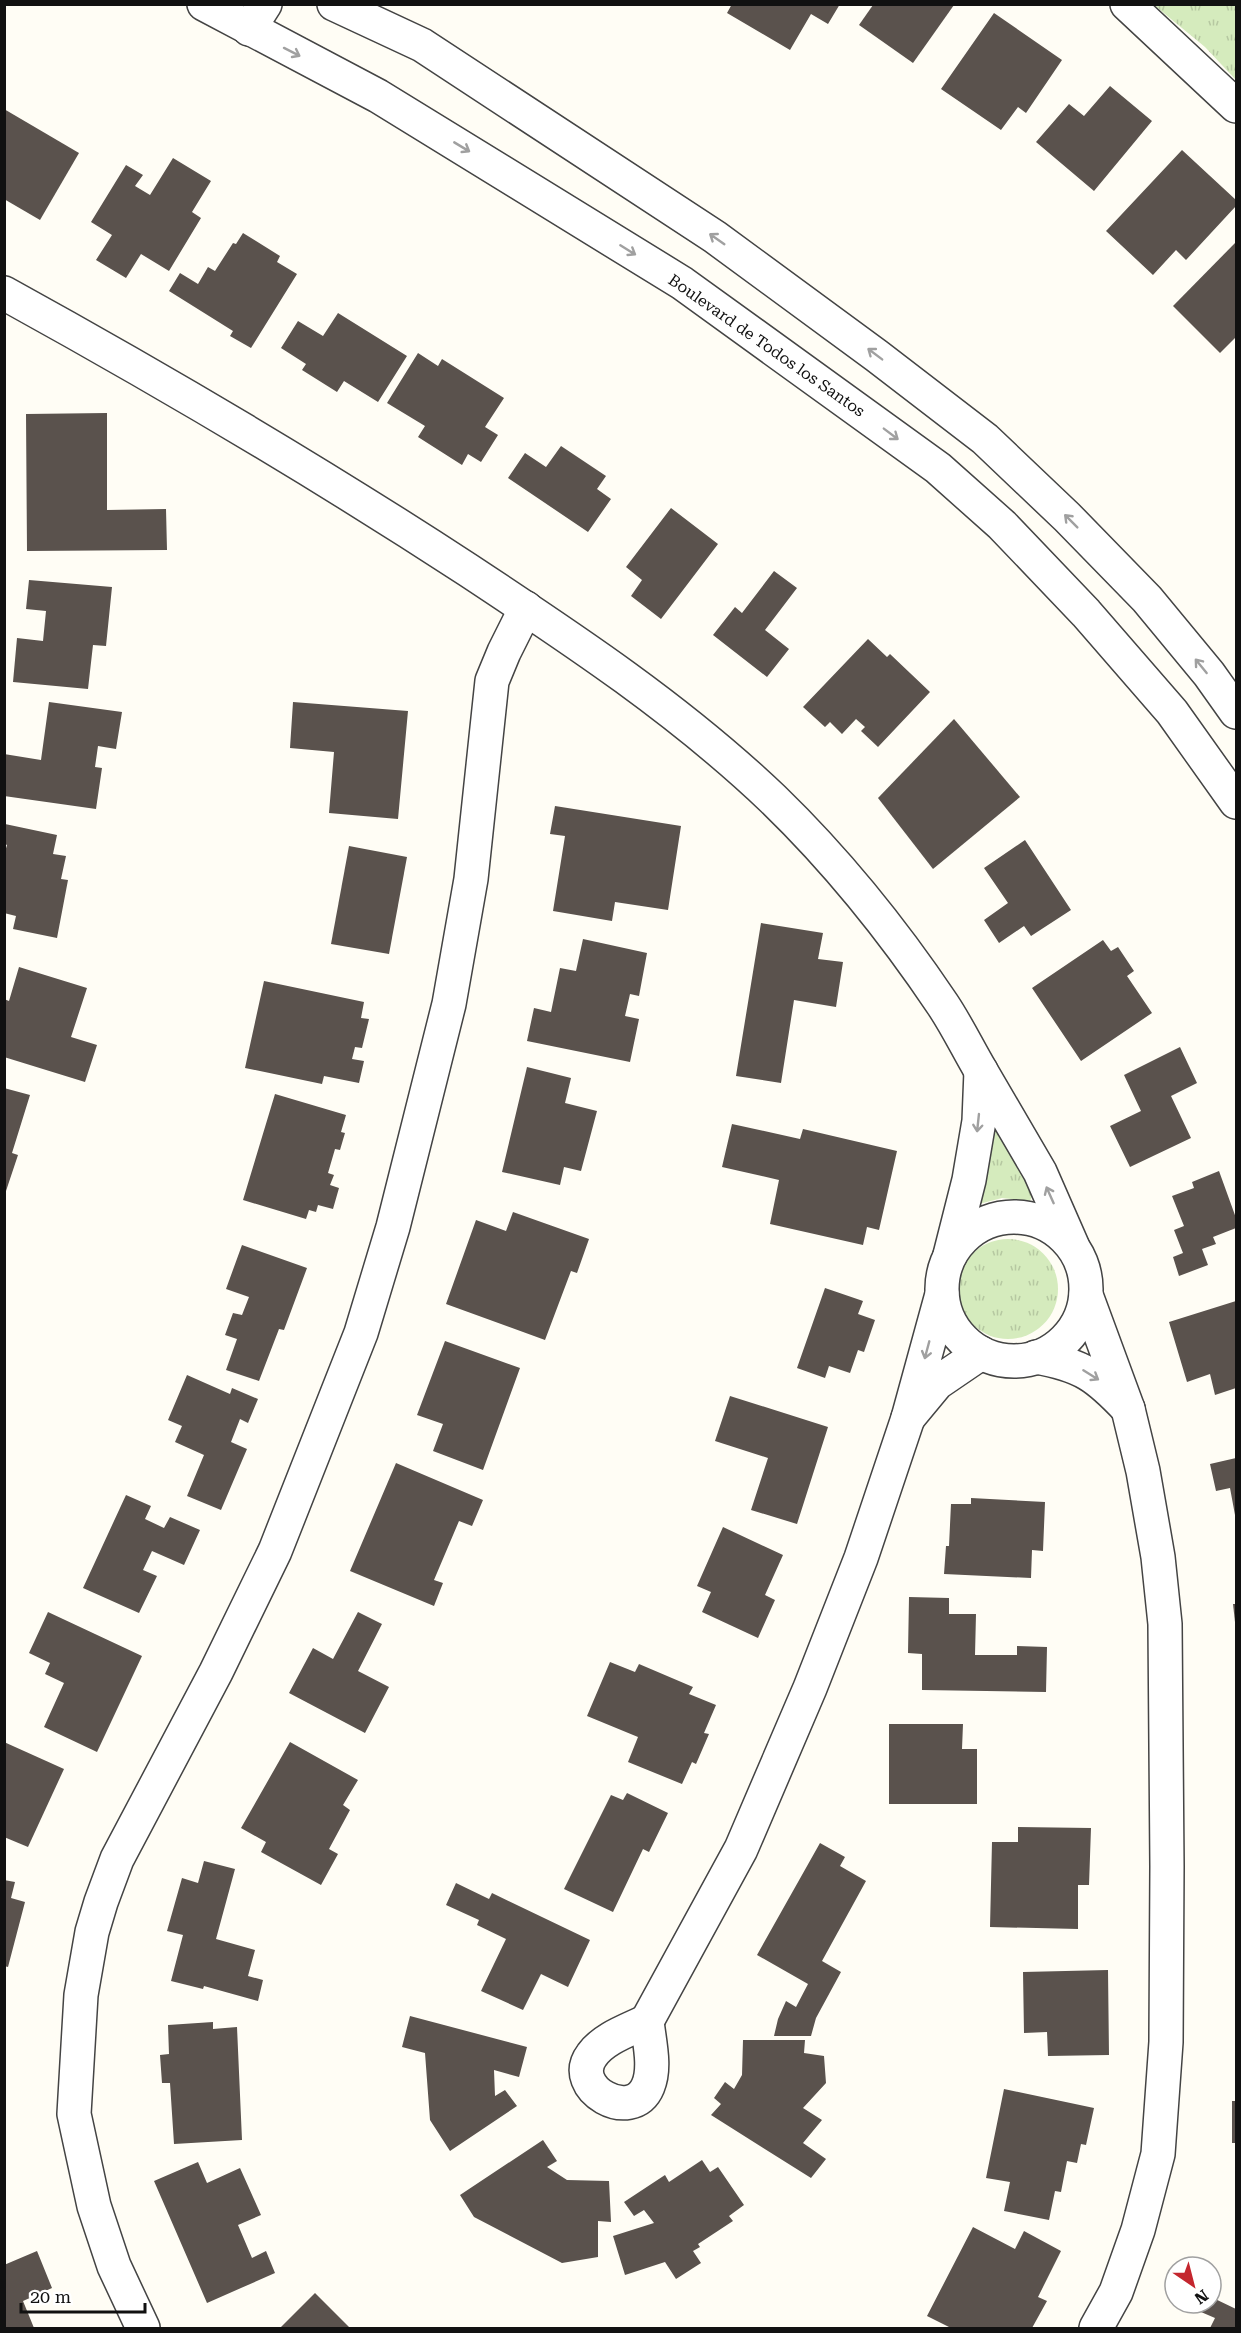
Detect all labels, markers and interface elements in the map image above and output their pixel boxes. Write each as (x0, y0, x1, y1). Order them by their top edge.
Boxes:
one-way arrow (283, 47, 301, 58)
one-way arrow (453, 142, 470, 154)
one-way arrow (710, 233, 726, 245)
one-way arrow (619, 244, 636, 256)
street label: Boulevard de Todos los Santos (665, 270, 869, 421)
one-way arrow (867, 348, 883, 361)
one-way arrow (883, 427, 899, 440)
one-way arrow (1064, 513, 1078, 528)
one-way arrow (1195, 658, 1208, 674)
one-way arrow (972, 1113, 983, 1133)
one-way arrow (1044, 1187, 1056, 1205)
one-way arrow (920, 1340, 932, 1359)
one-way arrow (1082, 1370, 1099, 1382)
north arrow (1163, 2255, 1223, 2315)
scale bar (21, 2276, 146, 2314)
text: 20 m (30, 2286, 71, 2307)
text: N (1191, 2286, 1212, 2308)

